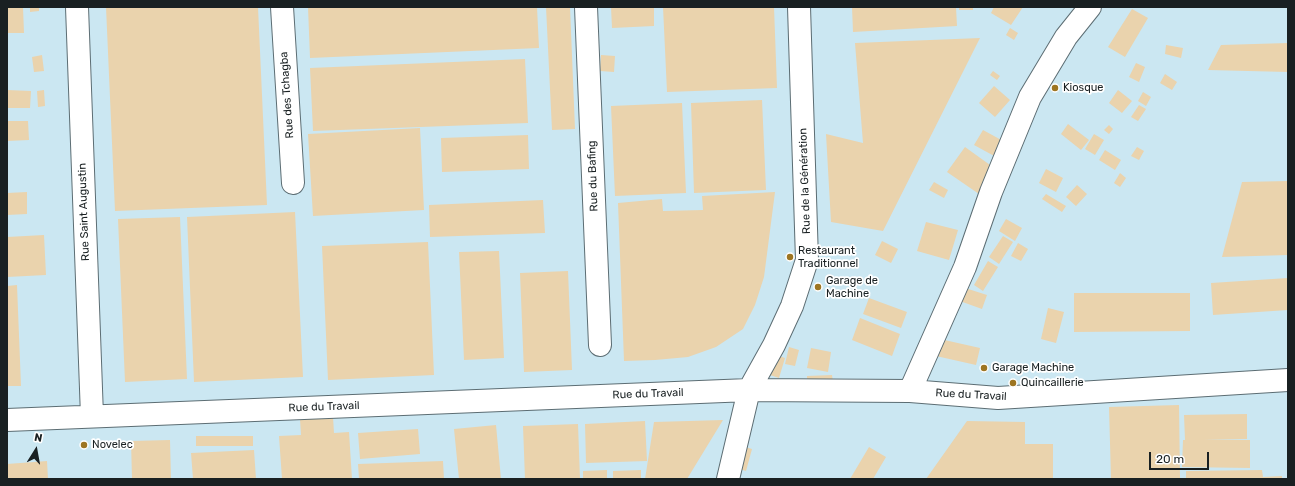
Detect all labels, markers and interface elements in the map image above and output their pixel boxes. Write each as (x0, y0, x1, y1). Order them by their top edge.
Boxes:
street label: Rue des Tchagba (277, 51, 297, 139)
place label: Kiosque (1063, 81, 1104, 95)
marker: Kiosque (1050, 83, 1060, 93)
street label: Rue de la Génération (797, 128, 813, 234)
street label: Rue du Bafing (585, 140, 601, 212)
street label: Rue Saint Augustin (76, 163, 92, 261)
place label: Restaurant Traditionnel (798, 244, 858, 270)
marker: Restaurant Traditionnel (785, 252, 795, 262)
place label: Garage de Machine (826, 274, 878, 300)
marker: Garage de Machine (813, 282, 823, 292)
place label: Garage Machine (992, 361, 1074, 375)
marker: Garage Machine (979, 363, 989, 373)
place label: Quincaillerie (1021, 376, 1084, 390)
marker: Quincaillerie (1008, 378, 1018, 388)
street label: Rue du Travail (612, 386, 684, 402)
street label: Rue du Travail (935, 387, 1007, 403)
street label: Rue du Travail (288, 399, 360, 415)
north arrow (16, 430, 56, 470)
text: N (33, 431, 44, 445)
place label: Novelec (92, 438, 133, 452)
marker: Novelec (79, 440, 89, 450)
scale bar (1151, 444, 1211, 470)
text: 20 m (1156, 452, 1184, 466)

